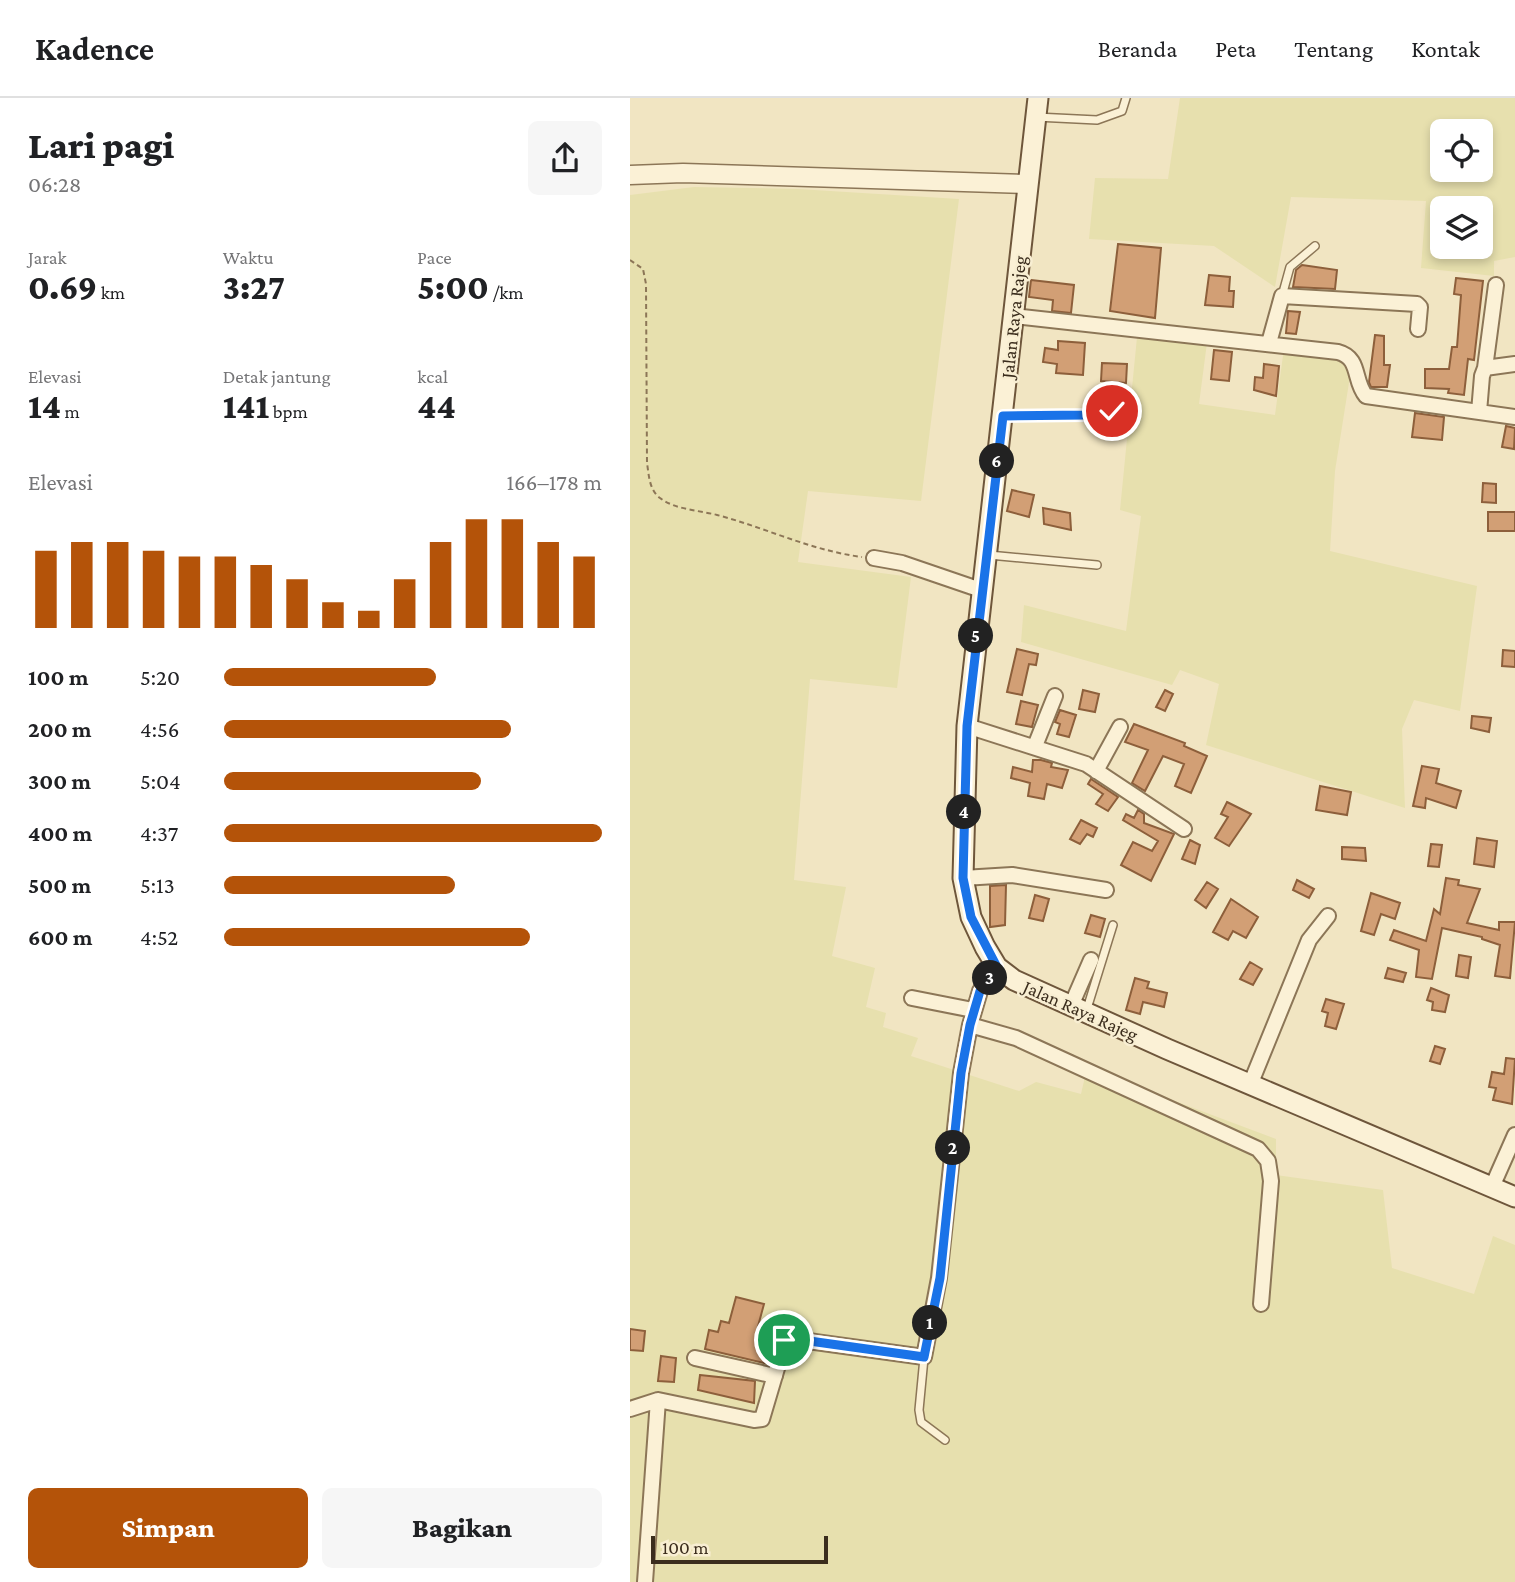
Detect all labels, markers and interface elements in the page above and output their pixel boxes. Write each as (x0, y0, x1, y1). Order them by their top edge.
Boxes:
text: Kadence (35, 30, 154, 67)
text: Beranda (1098, 35, 1177, 62)
text: Peta (1215, 35, 1256, 62)
text: Tentang (1294, 35, 1373, 62)
text: Kontak (1411, 35, 1480, 62)
map controls (1430, 119, 1493, 259)
button: locate (1430, 119, 1493, 182)
button: share (528, 121, 602, 195)
text: Lari pagi (28, 124, 174, 166)
text: 06:28 (28, 171, 81, 197)
button: layers (1430, 196, 1493, 259)
text: Jarak (28, 247, 67, 268)
text: Waktu (223, 247, 273, 268)
text: Pace (417, 247, 452, 268)
street label: Jalan Raya Rajeg (996, 255, 1031, 382)
text: 0.69 (28, 268, 97, 307)
text: 3:27 (223, 268, 285, 307)
text: 5:00 (417, 268, 489, 307)
text: km (97, 282, 125, 303)
text: /km (489, 282, 524, 303)
text: Elevasi (28, 366, 81, 387)
text: Detak jantung (223, 366, 331, 387)
text: kcal (417, 366, 448, 387)
pin (1082, 381, 1142, 441)
text: 14 (28, 387, 61, 426)
text: 141 (223, 387, 269, 426)
text: 44 (417, 387, 456, 426)
icon: check (1093, 392, 1131, 430)
text: m (61, 401, 80, 422)
text: bpm (269, 401, 308, 422)
pin: 6 (980, 444, 1014, 478)
text: 6 (991, 450, 1002, 471)
text: Elevasi (28, 469, 93, 495)
text: 166–178 m (506, 469, 602, 495)
pin: 5 (958, 618, 994, 654)
text: 5 (971, 625, 980, 646)
text: 100 m (28, 664, 88, 690)
text: 5:20 (140, 664, 180, 690)
text: 200 m (28, 716, 92, 742)
text: 4:56 (140, 716, 180, 742)
text: 300 m (28, 768, 91, 794)
text: 5:04 (140, 768, 181, 794)
pin: 4 (946, 794, 982, 830)
text: 4 (958, 801, 969, 822)
text: 400 m (28, 820, 92, 846)
text: 4:37 (140, 820, 178, 846)
text: 500 m (28, 872, 91, 898)
text: 5:13 (140, 872, 175, 898)
text: 600 m (28, 924, 92, 950)
text: 4:52 (140, 924, 178, 950)
pin: 3 (972, 960, 1008, 996)
text: 3 (985, 967, 994, 988)
street label: Jalan Raya Rajeg (1018, 975, 1141, 1046)
pin: 2 (936, 1130, 970, 1166)
text: 2 (948, 1137, 957, 1158)
pin: 1 (912, 1306, 948, 1340)
pin (754, 1310, 814, 1370)
text: 1 (926, 1312, 933, 1333)
icon: arrive (765, 1321, 803, 1359)
button: Simpan (28, 1488, 308, 1568)
button: Bagikan (322, 1488, 602, 1568)
scale bar (651, 1533, 828, 1565)
text: 100 m (662, 1537, 709, 1558)

